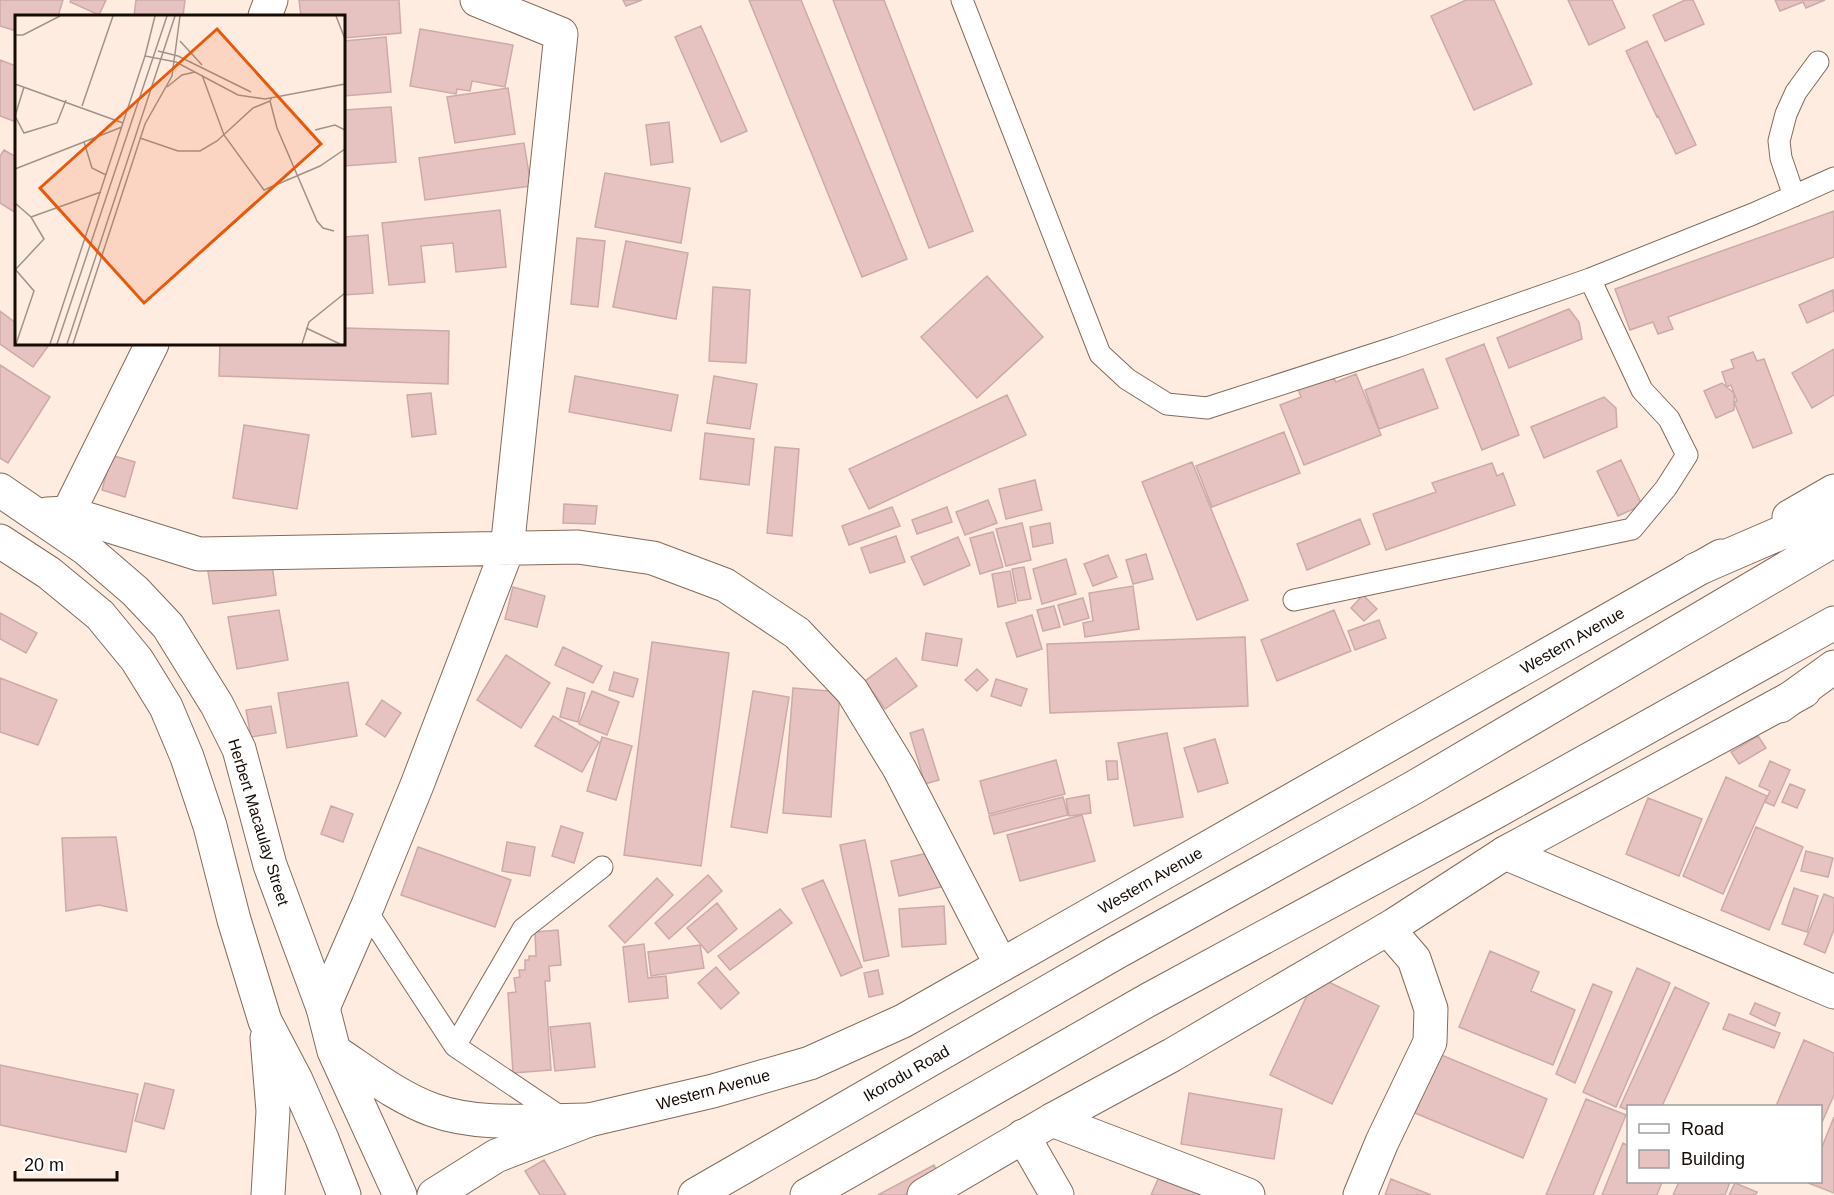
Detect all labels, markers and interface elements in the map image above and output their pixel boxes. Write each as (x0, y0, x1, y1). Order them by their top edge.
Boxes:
inset map (15, 15, 345, 345)
street label: Western Avenue (1517, 604, 1627, 677)
street label: Herbert Macaulay Street (225, 737, 292, 908)
street label: Western Avenue (1095, 844, 1205, 917)
street label: Ikorodu Road (860, 1042, 952, 1105)
street label: Western Avenue (655, 1066, 772, 1113)
legend (1627, 1105, 1822, 1183)
text: Road (1681, 1119, 1724, 1139)
scale bar (15, 1144, 117, 1182)
text: Building (1681, 1149, 1745, 1169)
text: 20 m (24, 1155, 64, 1175)

